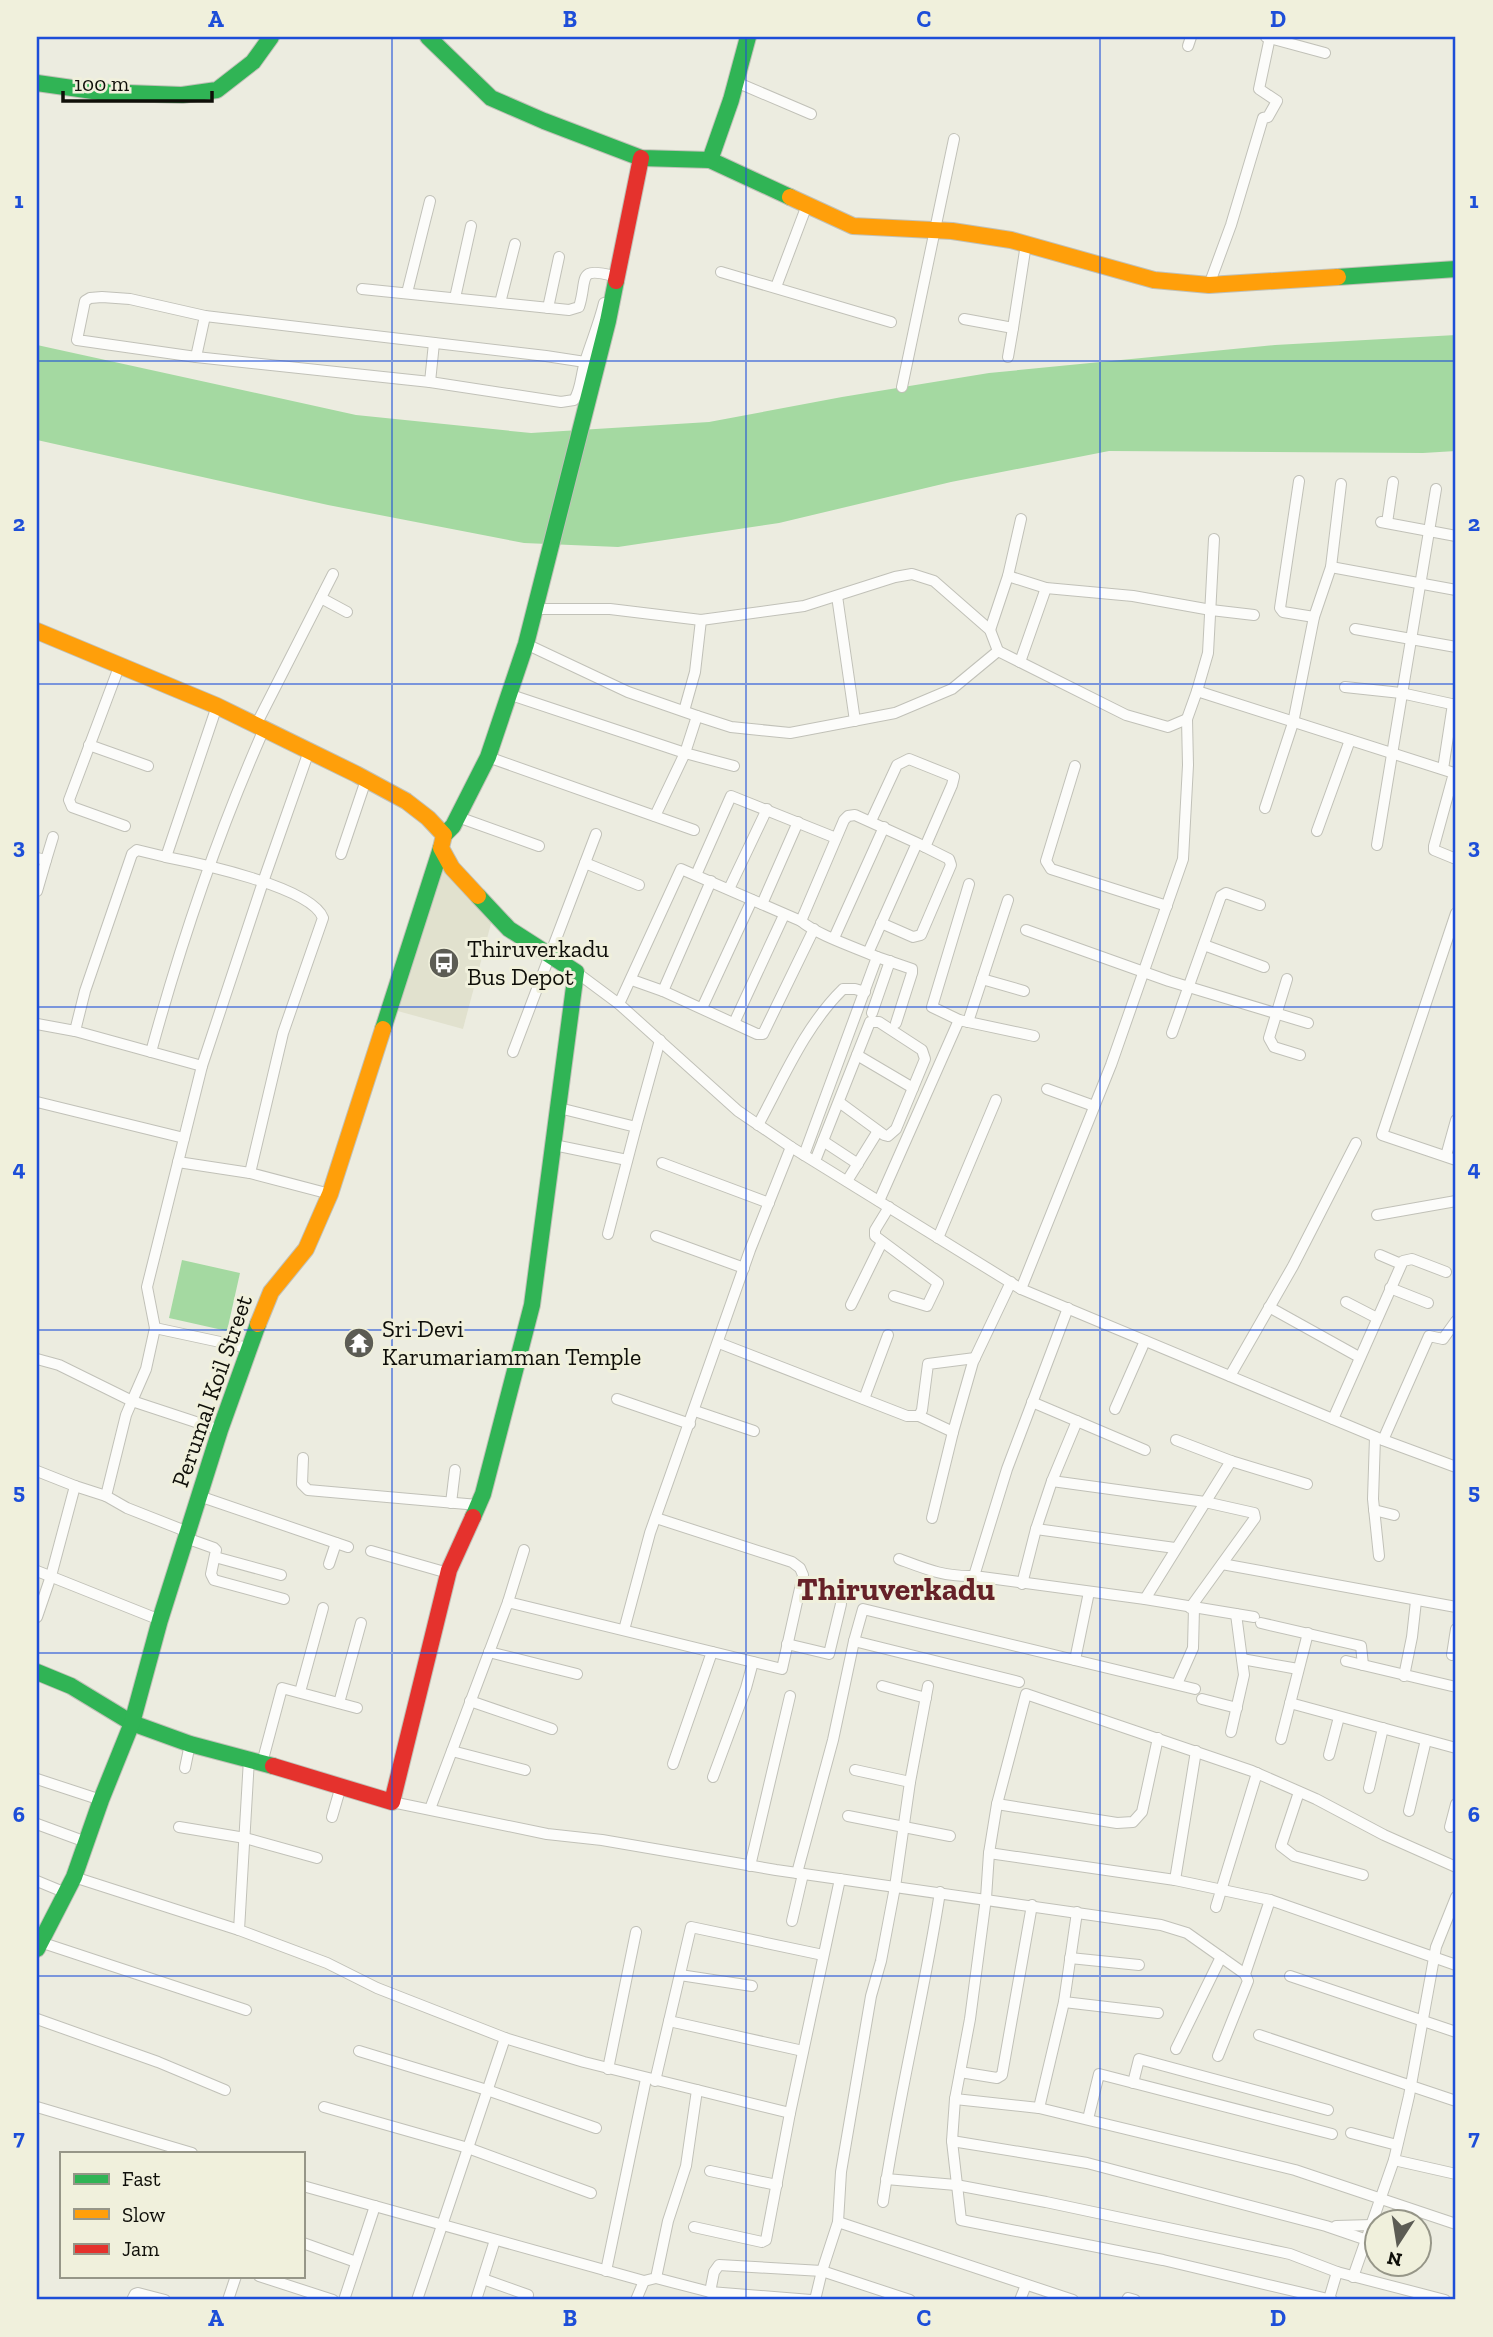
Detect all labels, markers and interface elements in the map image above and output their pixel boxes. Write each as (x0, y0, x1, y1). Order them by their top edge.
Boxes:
text: A (208, 5, 224, 33)
text: B (563, 5, 577, 33)
text: C (917, 5, 931, 33)
text: D (1270, 5, 1286, 33)
scale bar (63, 60, 212, 104)
text: 100 m (74, 71, 129, 96)
text: 1 (14, 186, 24, 214)
text: 1 (1469, 186, 1479, 214)
text: 2 (13, 509, 25, 537)
text: 2 (1468, 509, 1480, 537)
text: 3 (13, 832, 25, 860)
text: 3 (1468, 832, 1480, 860)
place label: Thiruverkadu Bus Depot (467, 934, 610, 991)
bus stop icon: Thiruverkadu Bus Depot (427, 946, 461, 980)
text: 4 (12, 1154, 26, 1182)
text: 4 (1467, 1154, 1481, 1182)
street label: Perumal Koil Street (165, 1291, 258, 1491)
place label: Sri Devi Karumariamman Temple (382, 1314, 641, 1371)
temple icon: Sri Devi Karumariamman Temple (342, 1326, 376, 1360)
text: 5 (13, 1477, 25, 1505)
text: 5 (1468, 1477, 1480, 1505)
district label: Thiruverkadu (797, 1570, 995, 1608)
text: 6 (13, 1800, 25, 1828)
text: 6 (1468, 1800, 1480, 1828)
text: 7 (13, 2123, 25, 2151)
text: 7 (1468, 2123, 1480, 2151)
legend (60, 2152, 304, 2278)
text: Fast (122, 2166, 161, 2191)
text: Slow (122, 2202, 165, 2227)
north arrow (1364, 2208, 1434, 2278)
text: Jam (122, 2236, 159, 2261)
text: N (1385, 2246, 1404, 2272)
text: A (208, 2304, 224, 2332)
text: B (563, 2304, 577, 2332)
text: C (917, 2304, 931, 2332)
text: D (1270, 2304, 1286, 2332)

